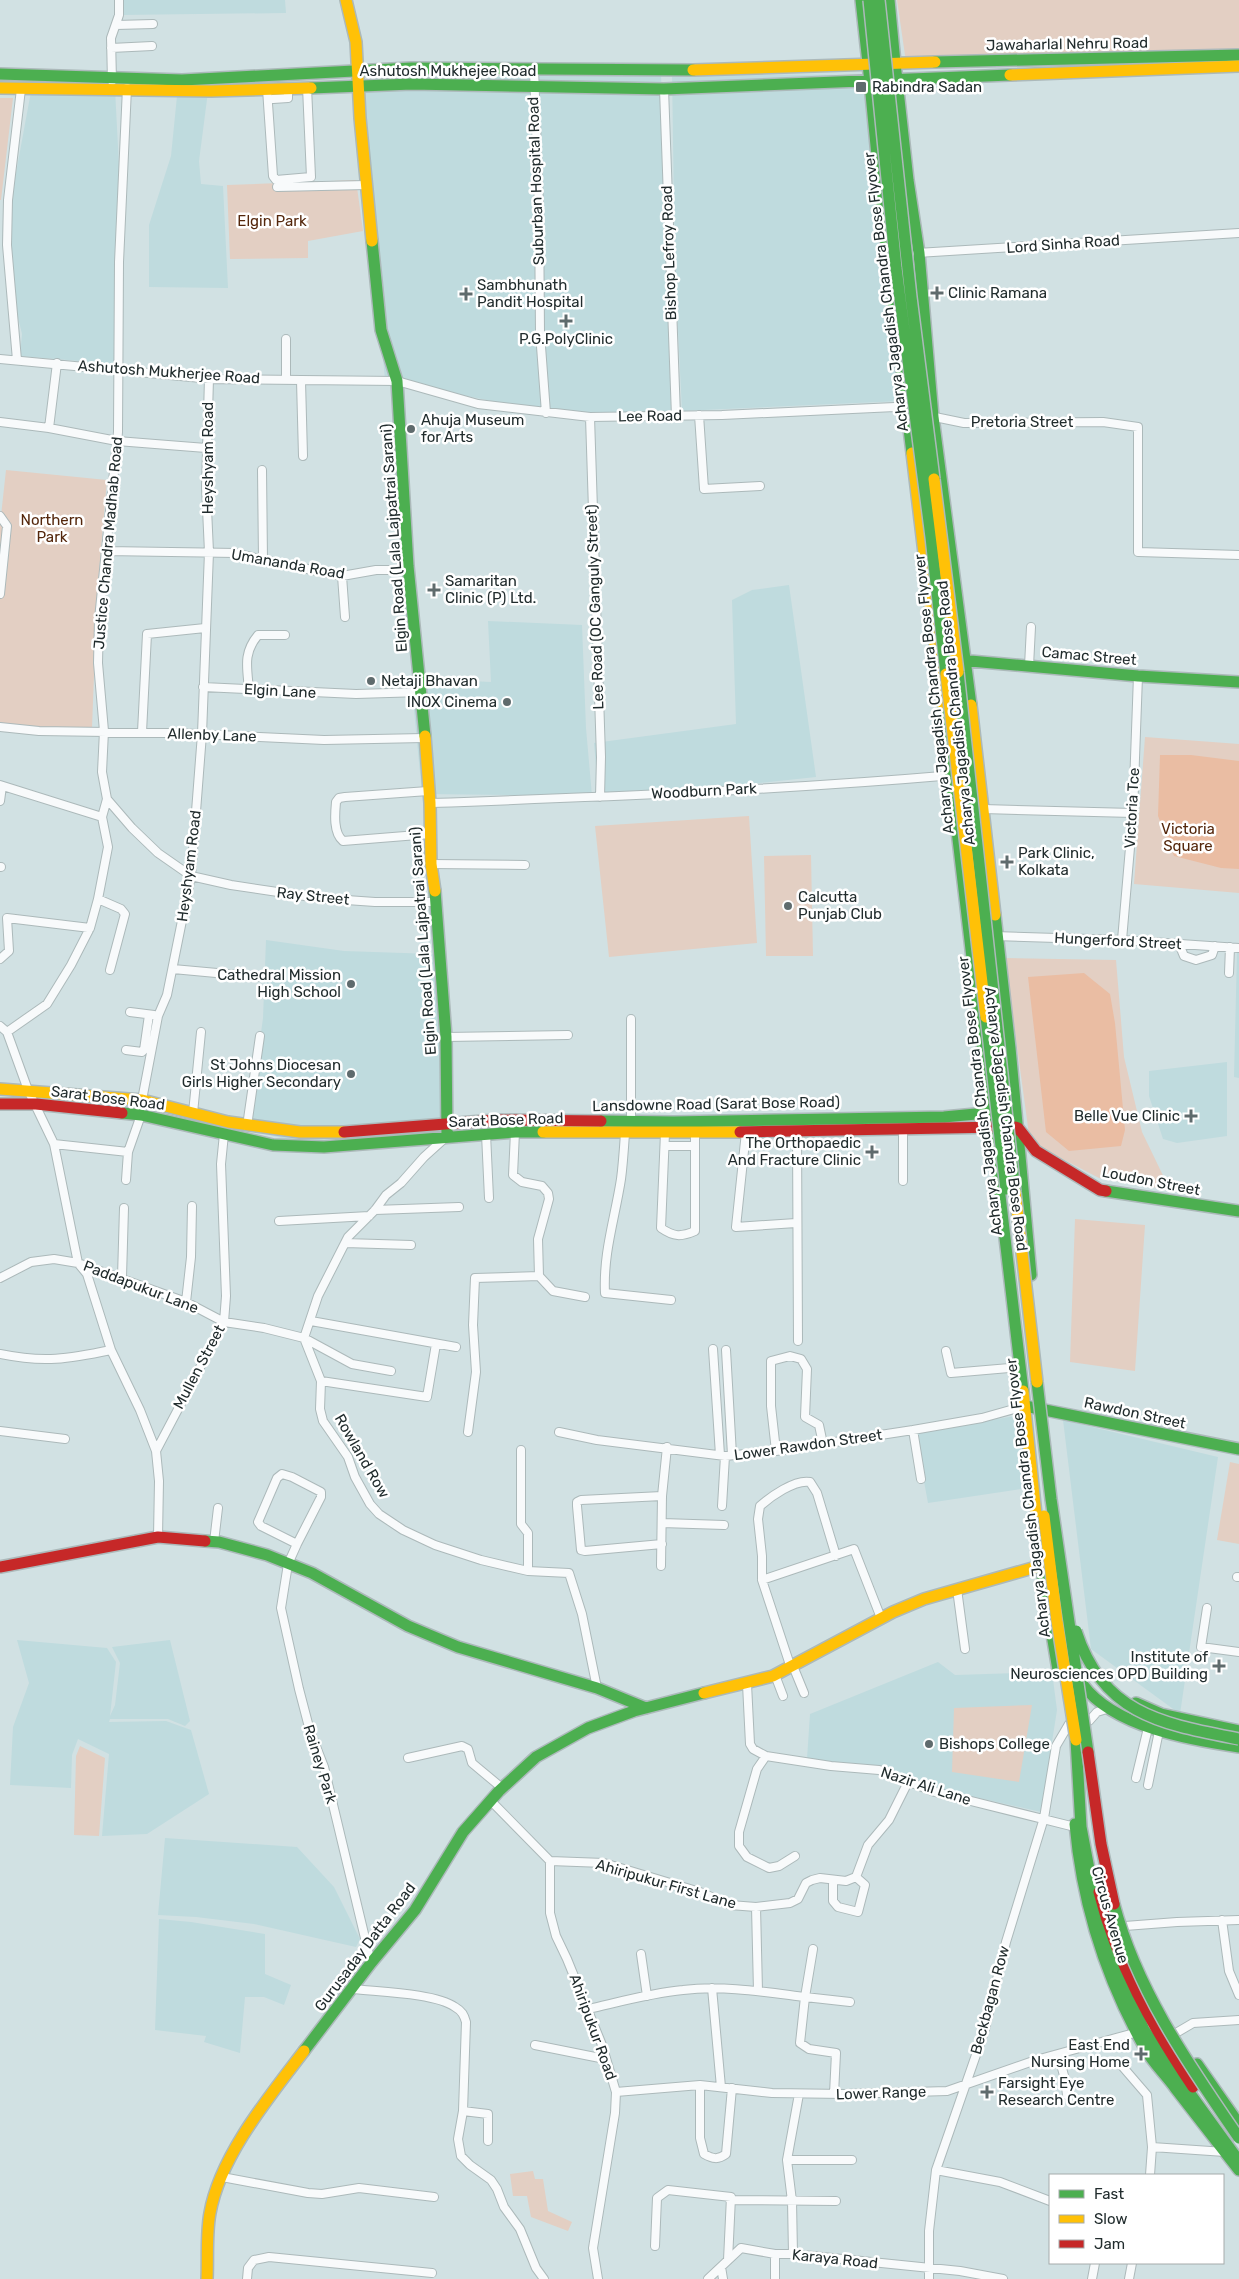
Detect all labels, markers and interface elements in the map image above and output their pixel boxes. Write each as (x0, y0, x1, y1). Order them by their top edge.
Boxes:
street label: Jawaharlal Nehru Road (986, 34, 1148, 54)
street label: Ashutosh Mukhejee Road (360, 62, 536, 80)
place label: Rabindra Sadan (872, 78, 982, 96)
marker: Rabindra Sadan (854, 80, 868, 94)
street label: Suburban Hospital Road (524, 96, 548, 266)
street label: Acharya Jagadish Chandra Bose Flyover (860, 151, 912, 433)
street label: Bishop Lefroy Road (658, 185, 680, 321)
park label: Elgin Park (237, 212, 307, 230)
street label: Lord Sinha Road (1006, 231, 1120, 257)
place label: Sambhunath Pandit Hospital (477, 276, 583, 311)
place label: Clinic Ramana (948, 284, 1047, 302)
marker: Clinic Ramana (930, 286, 944, 300)
marker: Sambhunath Pandit Hospital (459, 287, 473, 301)
marker: P.G.PolyClinic (559, 314, 573, 328)
place label: P.G.PolyClinic (519, 330, 613, 348)
street label: Ashutosh Mukherjee Road (77, 357, 261, 387)
street label: Heyshyam Road (199, 402, 217, 514)
street label: Lee Road (618, 406, 682, 426)
place label: Ahuja Museum for Arts (421, 411, 524, 446)
street label: Pretoria Street (971, 413, 1073, 431)
street label: Elgin Road (Lala Lajpatrai Sarani) (377, 423, 411, 653)
marker: Ahuja Museum for Arts (405, 423, 417, 435)
street label: Justice Chandra Madhab Road (90, 436, 126, 650)
street label: Lee Road (OC Ganguly Street) (582, 504, 608, 710)
park label: Northern Park (21, 511, 83, 546)
street label: Umananda Road (230, 545, 346, 583)
street label: Acharya Jagadish Chandra Bose Flyover (910, 553, 958, 835)
place label: Samaritan Clinic (P) Ltd. (445, 572, 536, 607)
street label: Acharya Jagadish Chandra Bose Road (933, 580, 979, 846)
marker: Samaritan Clinic (P) Ltd. (427, 583, 441, 597)
street label: Camac Street (1041, 643, 1137, 669)
place label: Netaji Bhavan (381, 672, 478, 690)
marker: Netaji Bhavan (365, 675, 377, 687)
street label: Elgin Lane (243, 680, 317, 702)
place label: INOX Cinema (407, 693, 497, 711)
marker: INOX Cinema (501, 696, 513, 708)
street label: Allenby Lane (167, 724, 257, 746)
street label: Victoria Tce (1121, 767, 1143, 849)
street label: Woodburn Park (651, 779, 757, 803)
street label: Heyshyam Road (173, 809, 205, 923)
park label: Victoria Square (1161, 820, 1215, 855)
street label: Elgin Road (Lala Lajpatrai Sarani) (406, 826, 440, 1056)
place label: Park Clinic, Kolkata (1018, 844, 1095, 879)
marker: Park Clinic, Kolkata (1000, 855, 1014, 869)
street label: Ray Street (276, 883, 350, 909)
place label: Calcutta Punjab Club (798, 888, 882, 923)
marker: Calcutta Punjab Club (782, 900, 794, 912)
street label: Hungerford Street (1054, 929, 1182, 953)
street label: Acharya Jagadish Chandra Bose Flyover (954, 955, 1006, 1237)
place label: Cathedral Mission High School (217, 966, 341, 1001)
marker: Cathedral Mission High School (345, 978, 357, 990)
street label: Acharya Jagadish Chandra Bose Road (981, 986, 1031, 1252)
place label: St Johns Diocesan Girls Higher Secondary (182, 1056, 341, 1091)
marker: St Johns Diocesan Girls Higher Secondary (345, 1068, 357, 1080)
street label: Sarat Bose Road (50, 1082, 166, 1114)
street label: Lansdowne Road (Sarat Bose Road) (592, 1093, 840, 1115)
place label: Belle Vue Clinic (1074, 1107, 1180, 1125)
street label: Sarat Bose Road (448, 1109, 564, 1131)
marker: Belle Vue Clinic (1184, 1109, 1198, 1123)
place label: The Orthopaedic And Fracture Clinic (728, 1134, 861, 1169)
marker: The Orthopaedic And Fracture Clinic (865, 1145, 879, 1159)
street label: Loudon Street (1100, 1163, 1202, 1199)
street label: Paddapukur Lane (81, 1257, 201, 1317)
street label: Mullen Street (169, 1322, 229, 1412)
street label: Acharya Jagadish Chandra Bose Flyover (1002, 1357, 1054, 1639)
street label: Rawdon Street (1082, 1393, 1188, 1433)
street label: Rowland Row (331, 1411, 393, 1501)
street label: Lower Rawdon Street (733, 1426, 883, 1464)
place label: Institute of Neurosciences OPD Building (1010, 1648, 1208, 1683)
marker: Institute of Neurosciences OPD Building (1212, 1659, 1226, 1673)
street label: Rainey Park (299, 1722, 341, 1806)
place label: Bishops College (939, 1735, 1050, 1753)
marker: Bishops College (923, 1738, 935, 1750)
street label: Nazir Ali Lane (879, 1763, 973, 1809)
street label: Ahiripukur First Lane (594, 1855, 738, 1913)
street label: Circus Avenue (1088, 1864, 1132, 1966)
street label: Gurusaday Datta Road (311, 1879, 419, 2015)
street label: Beckbagan Row (967, 1944, 1013, 2056)
street label: Ahiripukur Road (565, 1972, 621, 2082)
place label: East End Nursing Home (1031, 2036, 1130, 2071)
marker: East End Nursing Home (1134, 2047, 1148, 2061)
place label: Farsight Eye Research Centre (998, 2074, 1114, 2109)
street label: Lower Range (835, 2082, 927, 2104)
marker: Farsight Eye Research Centre (980, 2085, 994, 2099)
legend (1049, 2174, 1224, 2264)
text: Fast (1094, 2185, 1124, 2203)
text: Slow (1094, 2210, 1127, 2228)
text: Jam (1094, 2235, 1125, 2253)
street label: Karaya Road (791, 2246, 879, 2272)

